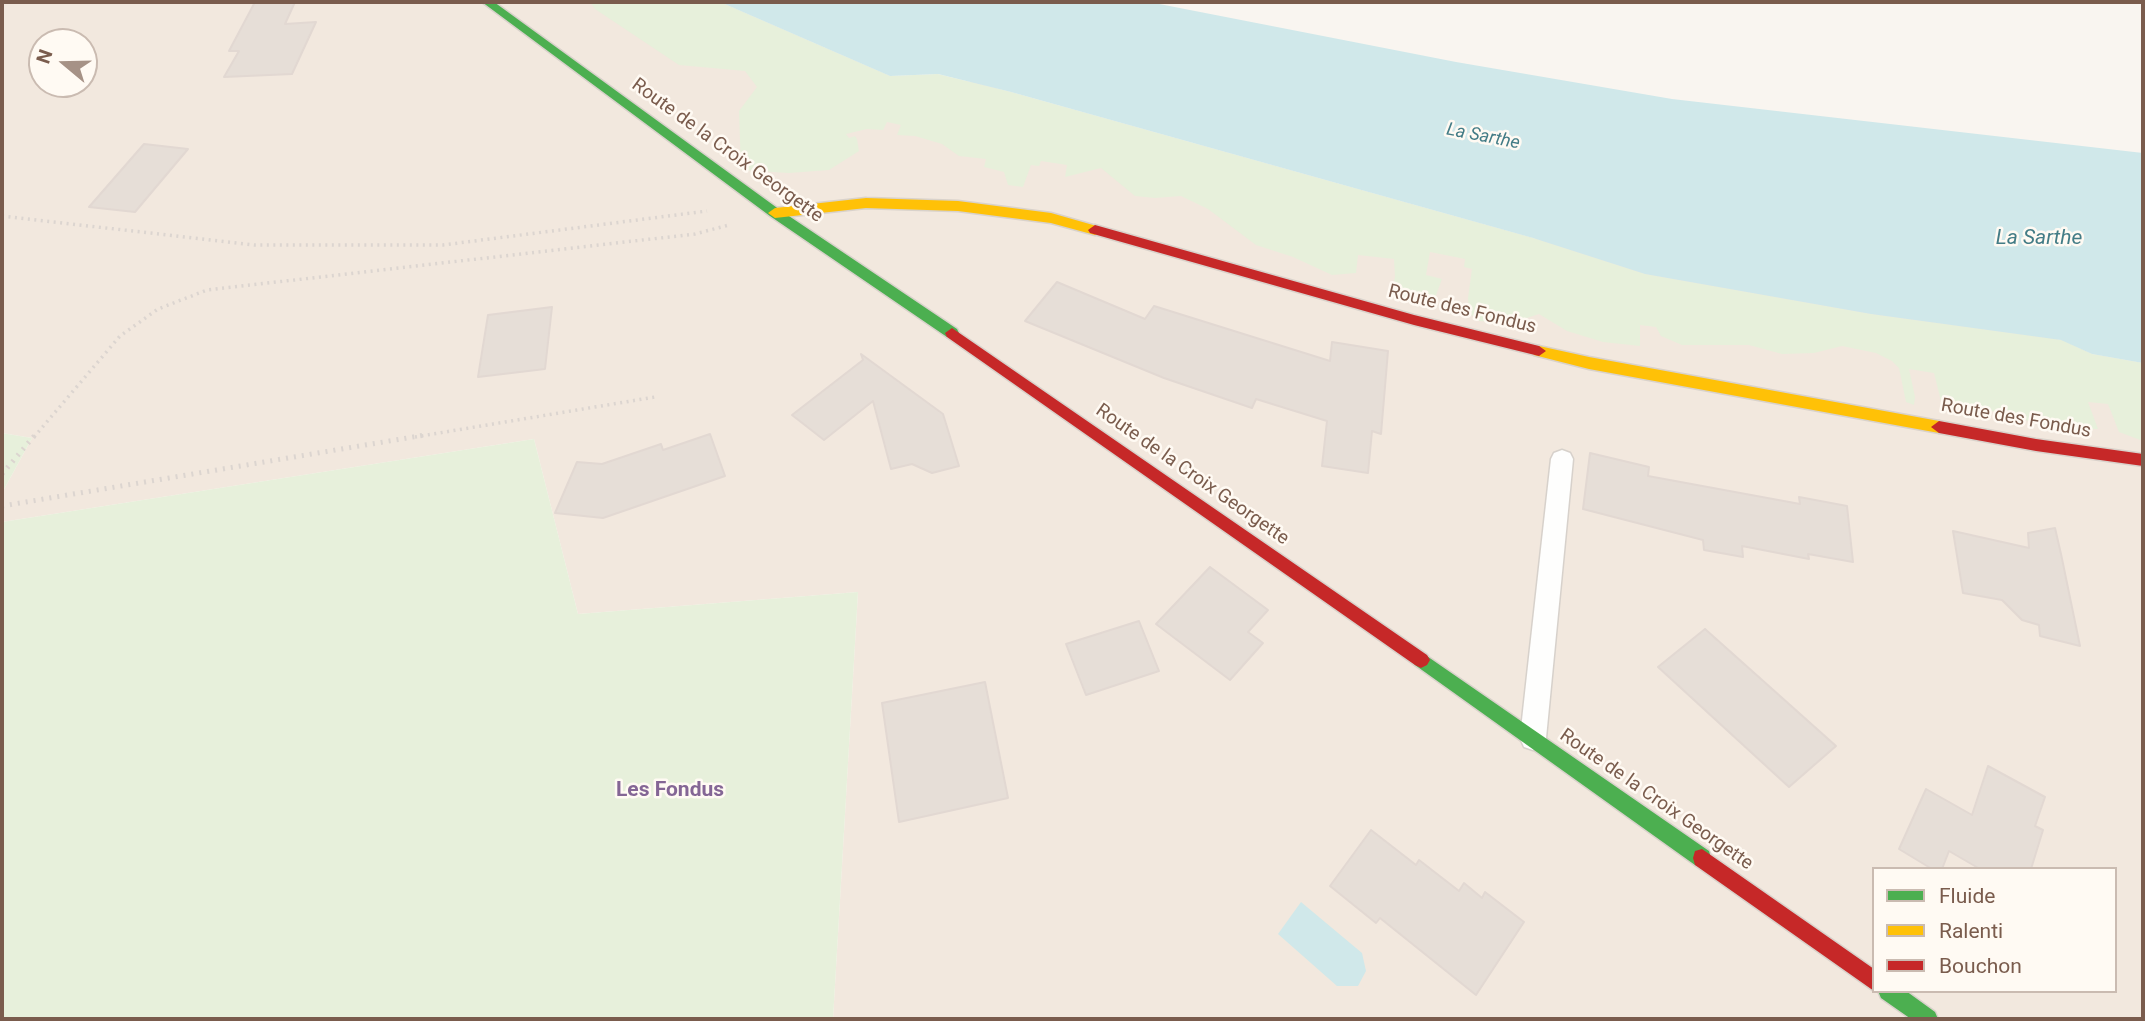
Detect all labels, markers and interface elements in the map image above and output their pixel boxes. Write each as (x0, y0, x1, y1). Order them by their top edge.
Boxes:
north arrow (28, 28, 98, 98)
text: N (32, 47, 58, 67)
street label: Route de la Croix Georgette (627, 74, 827, 228)
water label: La Sarthe (1445, 119, 1521, 155)
water label: La Sarthe (1996, 226, 2082, 252)
street label: Route des Fondus (1386, 281, 1538, 339)
street label: Route des Fondus (1939, 395, 2093, 443)
street label: Route de la Croix Georgette (1091, 399, 1293, 551)
street label: Route de la Croix Georgette (1555, 724, 1757, 876)
district label: Les Fondus (616, 778, 724, 804)
legend (1872, 867, 2117, 993)
text: Fluide (1939, 884, 1995, 908)
text: Ralenti (1939, 919, 2003, 943)
text: Bouchon (1939, 954, 2022, 978)

